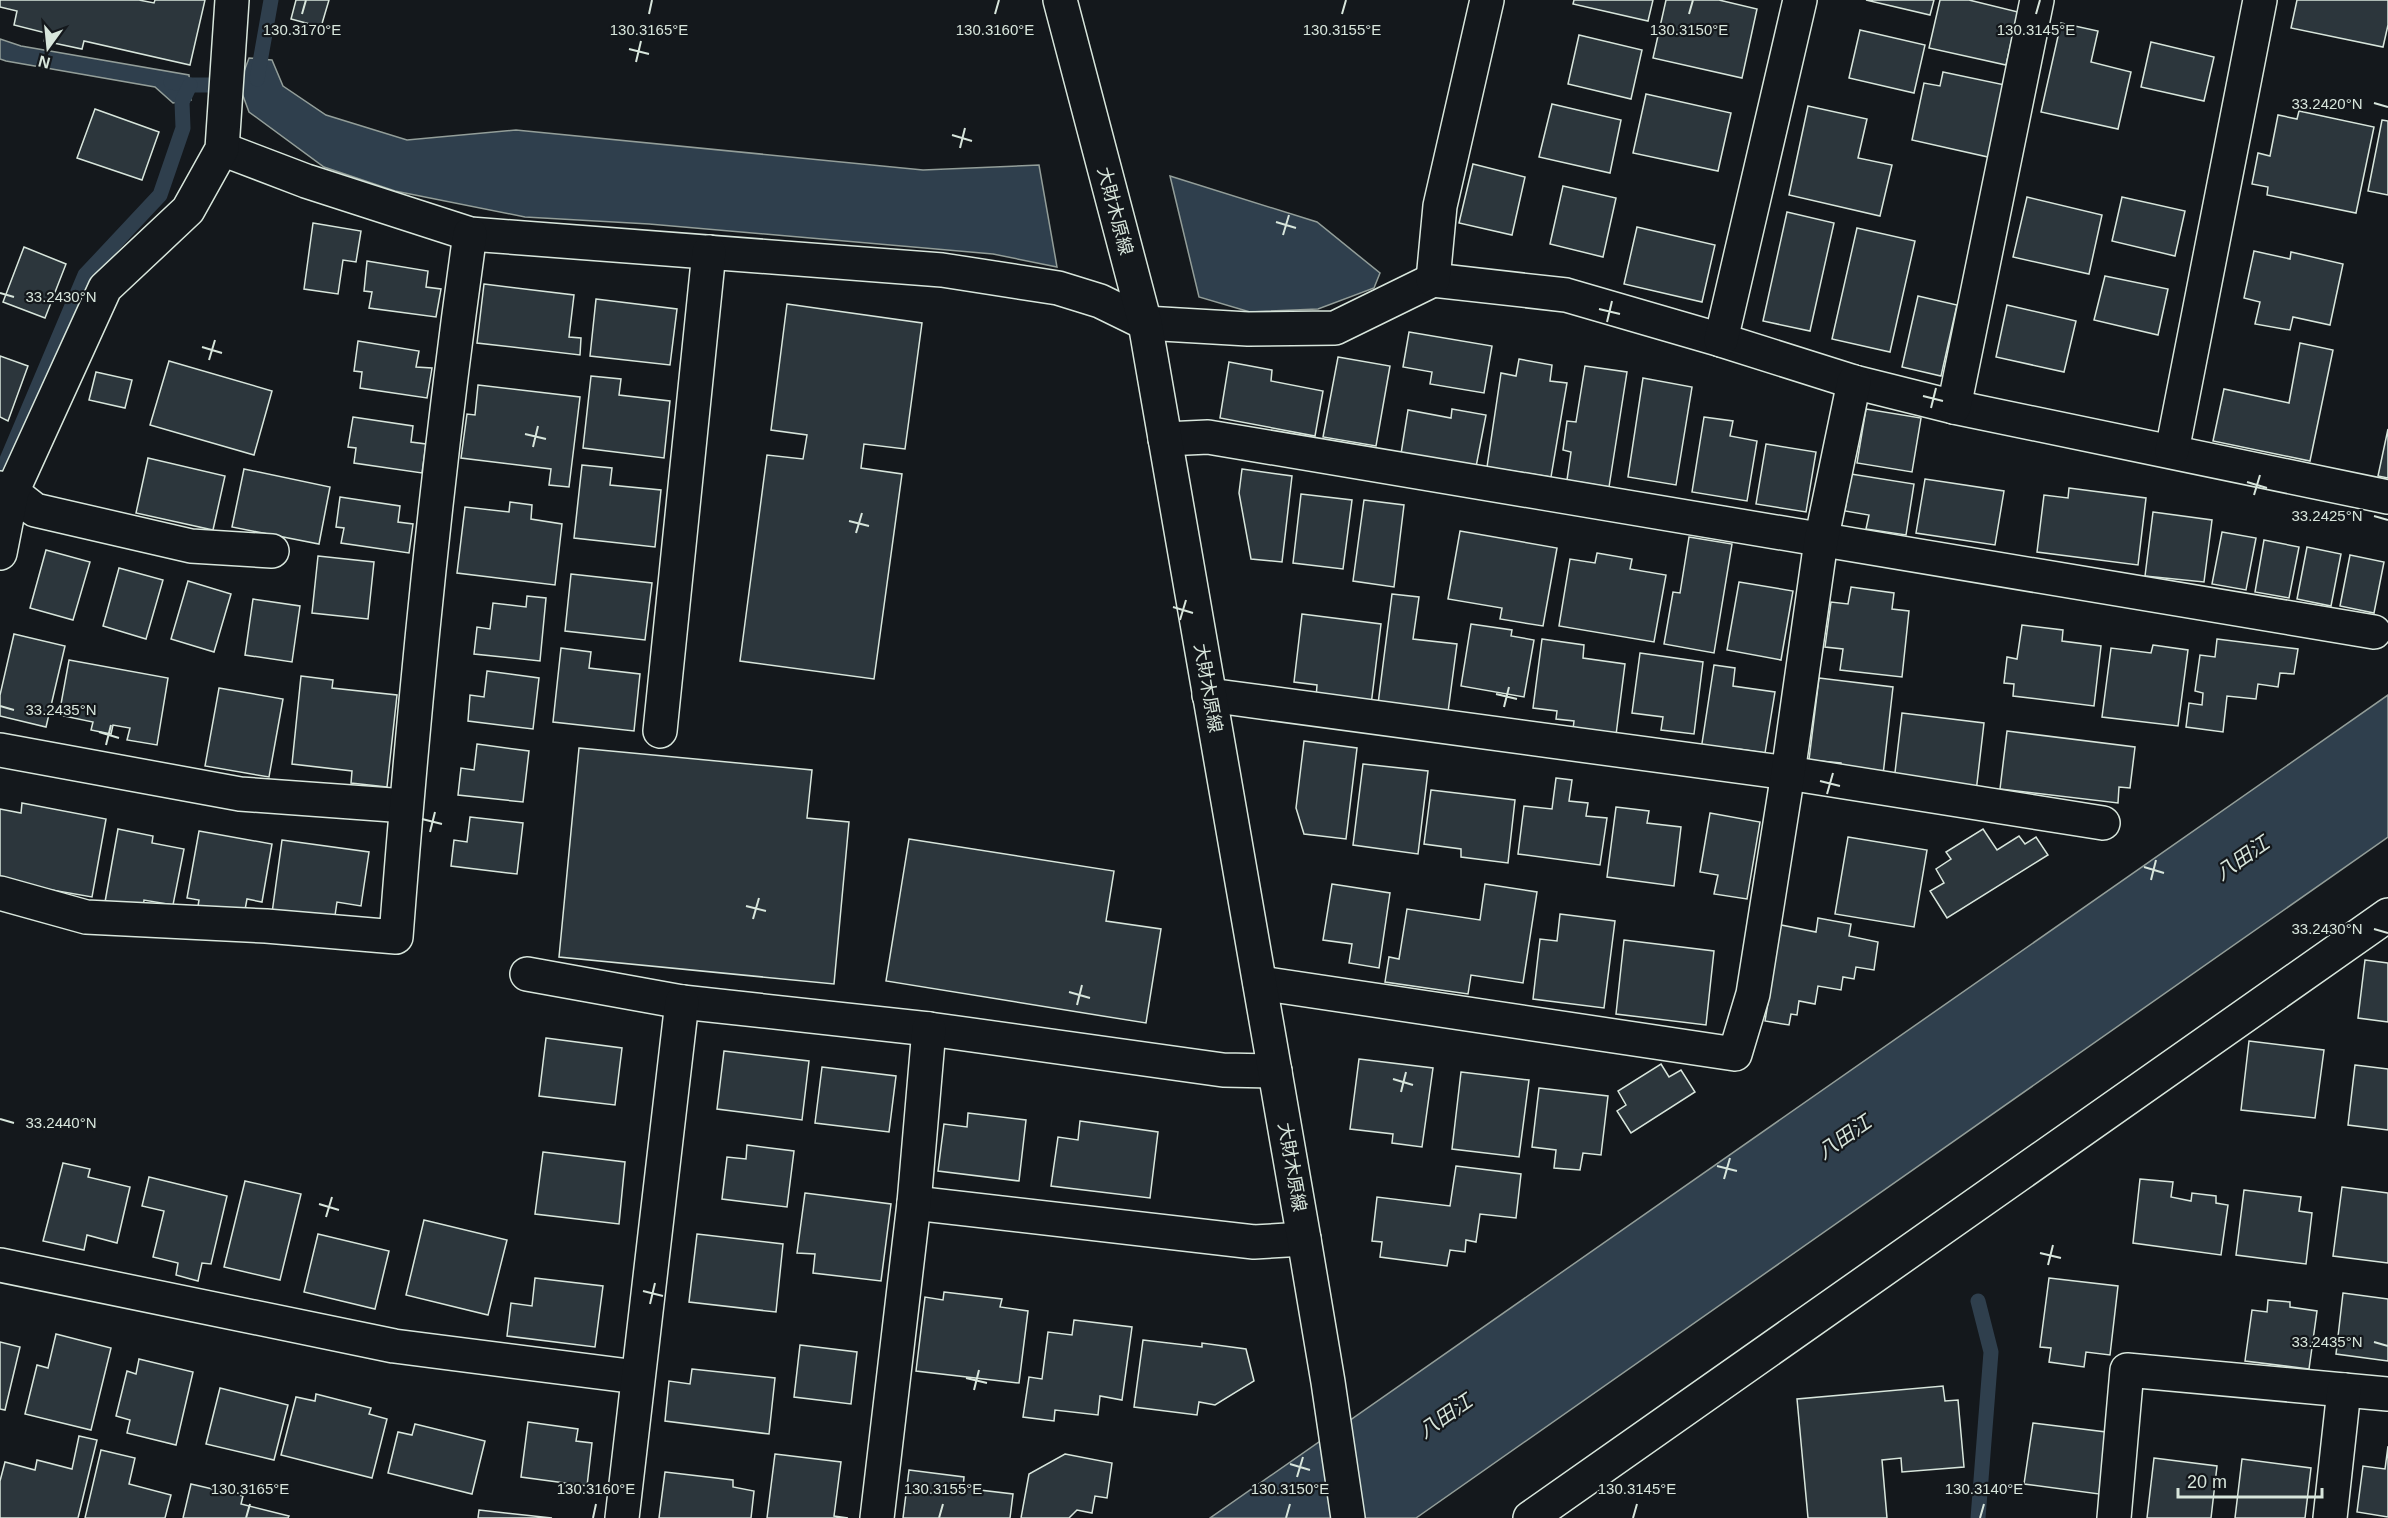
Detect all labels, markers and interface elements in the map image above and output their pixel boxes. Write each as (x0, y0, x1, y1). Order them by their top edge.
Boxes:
north arrow (18, 18, 78, 78)
text: 130.3170°E (263, 21, 341, 38)
text: 130.3165°E (610, 21, 688, 38)
text: 130.3160°E (956, 21, 1034, 38)
text: 130.3155°E (1303, 21, 1381, 38)
text: 130.3150°E (1650, 21, 1728, 38)
text: 130.3145°E (1997, 21, 2075, 38)
text: N (36, 52, 52, 72)
text: 33.2420°N (2291, 95, 2363, 112)
street label: 大財木原線 (1094, 165, 1136, 257)
text: 33.2430°N (25, 288, 97, 305)
text: 33.2425°N (2291, 507, 2363, 524)
street label: 大財木原線 (1190, 642, 1226, 734)
text: 33.2435°N (25, 701, 97, 718)
water label: 八田江 (2211, 831, 2275, 884)
text: 33.2430°N (2291, 920, 2363, 937)
water label: 八田江 (1813, 1110, 1877, 1163)
text: 33.2440°N (25, 1114, 97, 1131)
street label: 大財木原線 (1274, 1121, 1310, 1213)
text: 33.2435°N (2291, 1333, 2363, 1350)
water label: 八田江 (1414, 1389, 1478, 1442)
scale bar (2178, 1461, 2322, 1499)
text: 20 m (2187, 1472, 2227, 1492)
text: 130.3165°E (211, 1480, 289, 1497)
text: 130.3160°E (557, 1480, 635, 1497)
text: 130.3155°E (904, 1480, 982, 1497)
text: 130.3150°E (1251, 1480, 1329, 1497)
text: 130.3145°E (1598, 1480, 1676, 1497)
text: 130.3140°E (1945, 1480, 2023, 1497)

